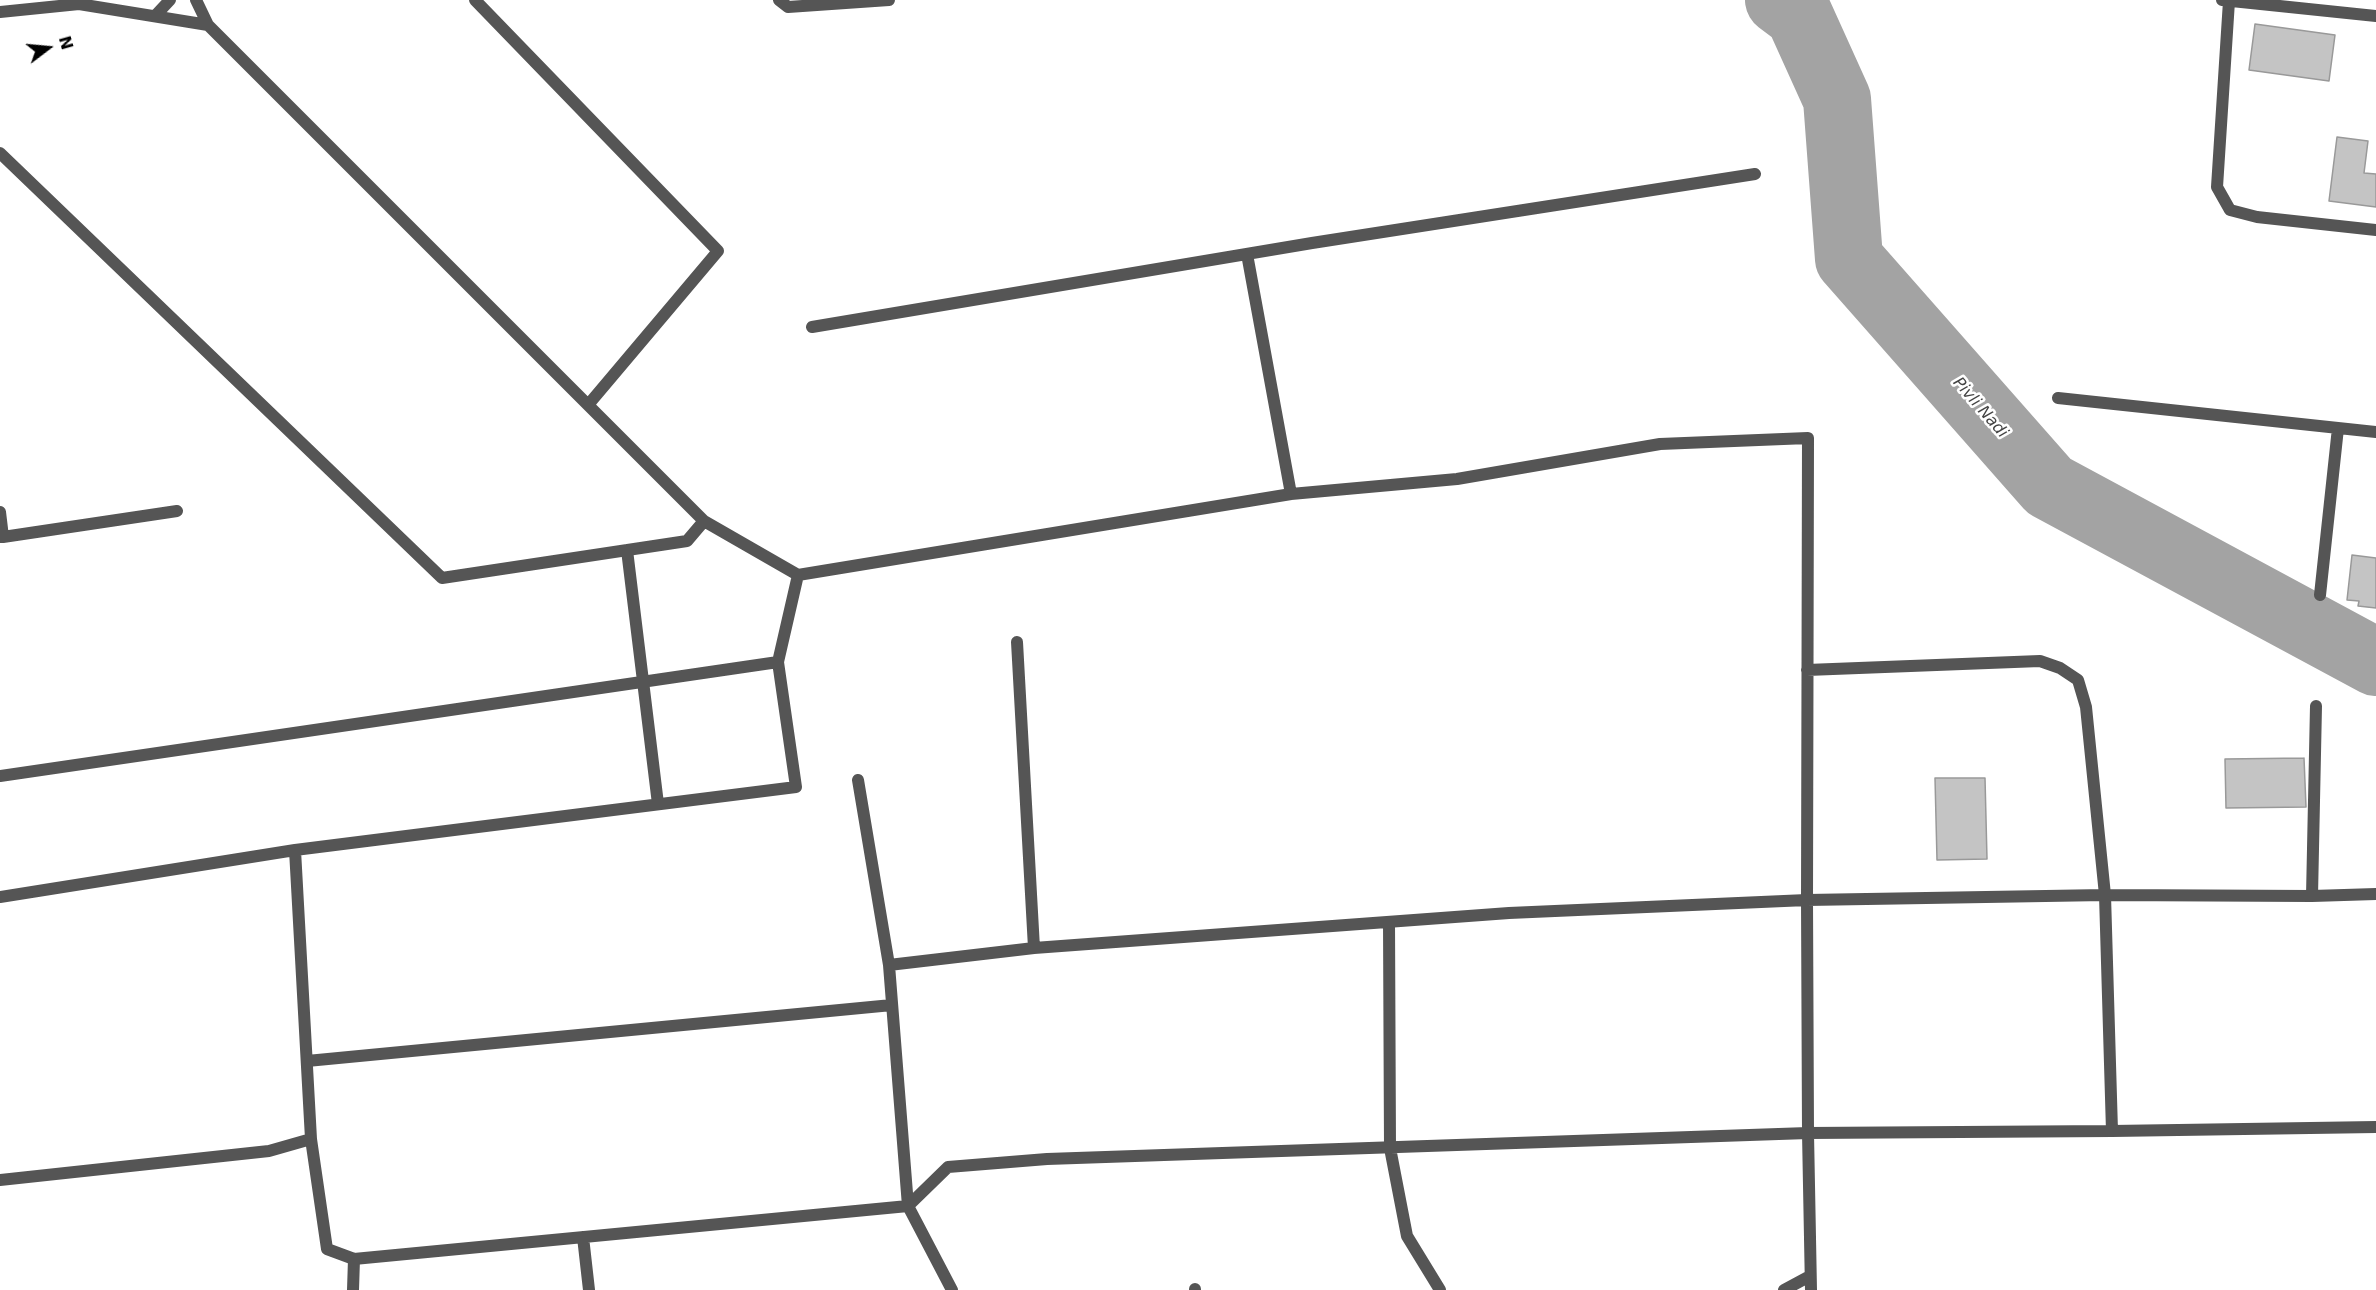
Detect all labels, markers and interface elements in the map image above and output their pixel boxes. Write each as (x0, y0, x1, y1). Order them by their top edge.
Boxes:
north arrow (18, 18, 78, 78)
text: N (55, 34, 77, 52)
water label: Pivli Nadi (1949, 374, 2011, 442)

